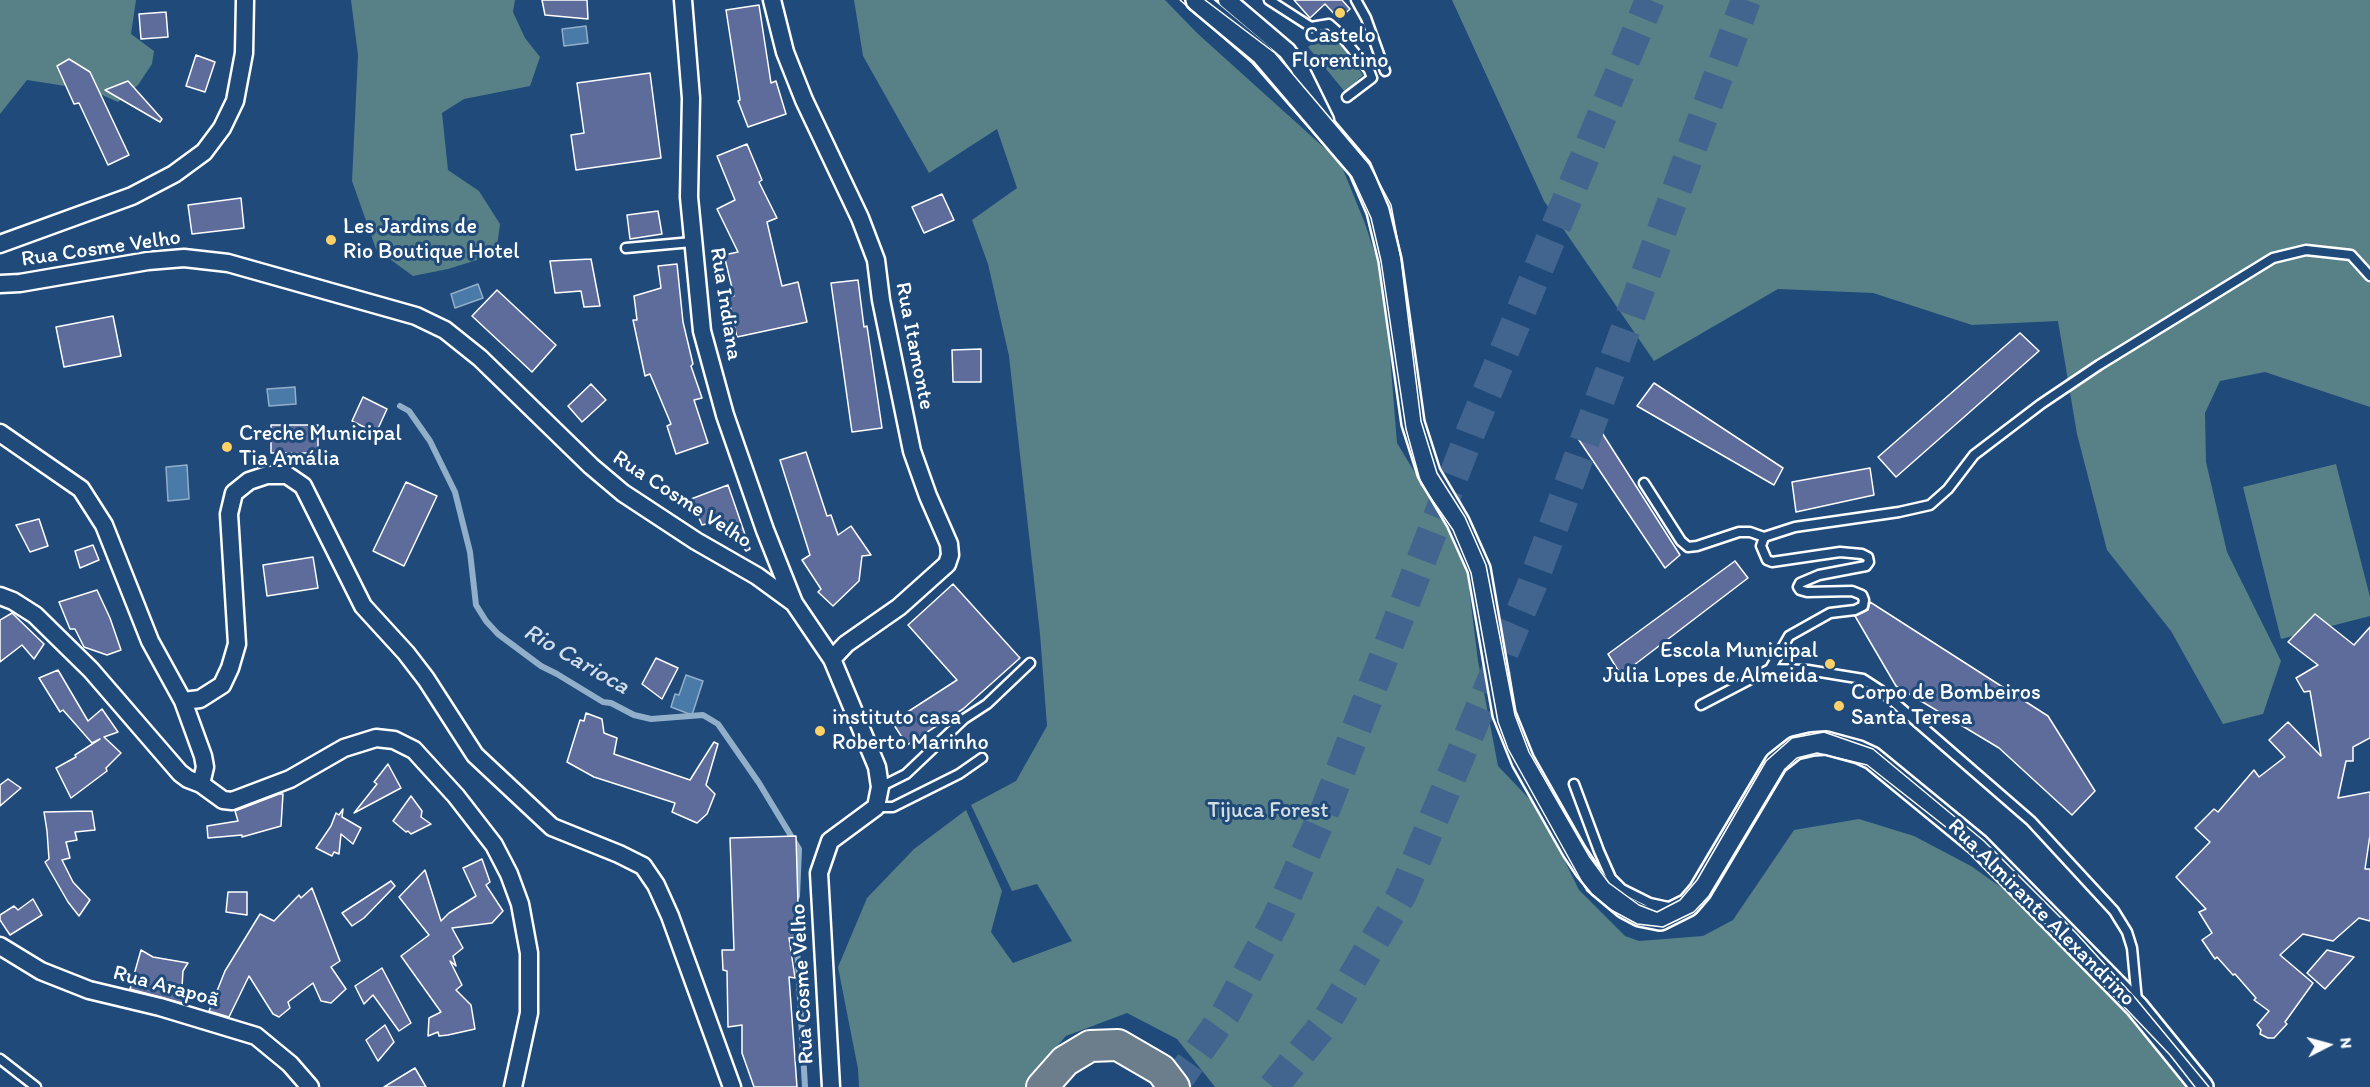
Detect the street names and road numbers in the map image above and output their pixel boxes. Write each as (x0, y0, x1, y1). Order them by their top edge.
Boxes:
street label: Rua Cosme Velho (20, 225, 182, 273)
street label: Rua Indiana (703, 246, 747, 362)
street label: Rua Itamonte (889, 280, 939, 412)
street label: Rua Cosme Velho (607, 445, 757, 555)
street label: Rua Almirante Alexandrino (1942, 814, 2140, 1012)
street label: Rua Cosme Velho (786, 903, 820, 1065)
street label: Rua Arapoã (110, 960, 222, 1014)

